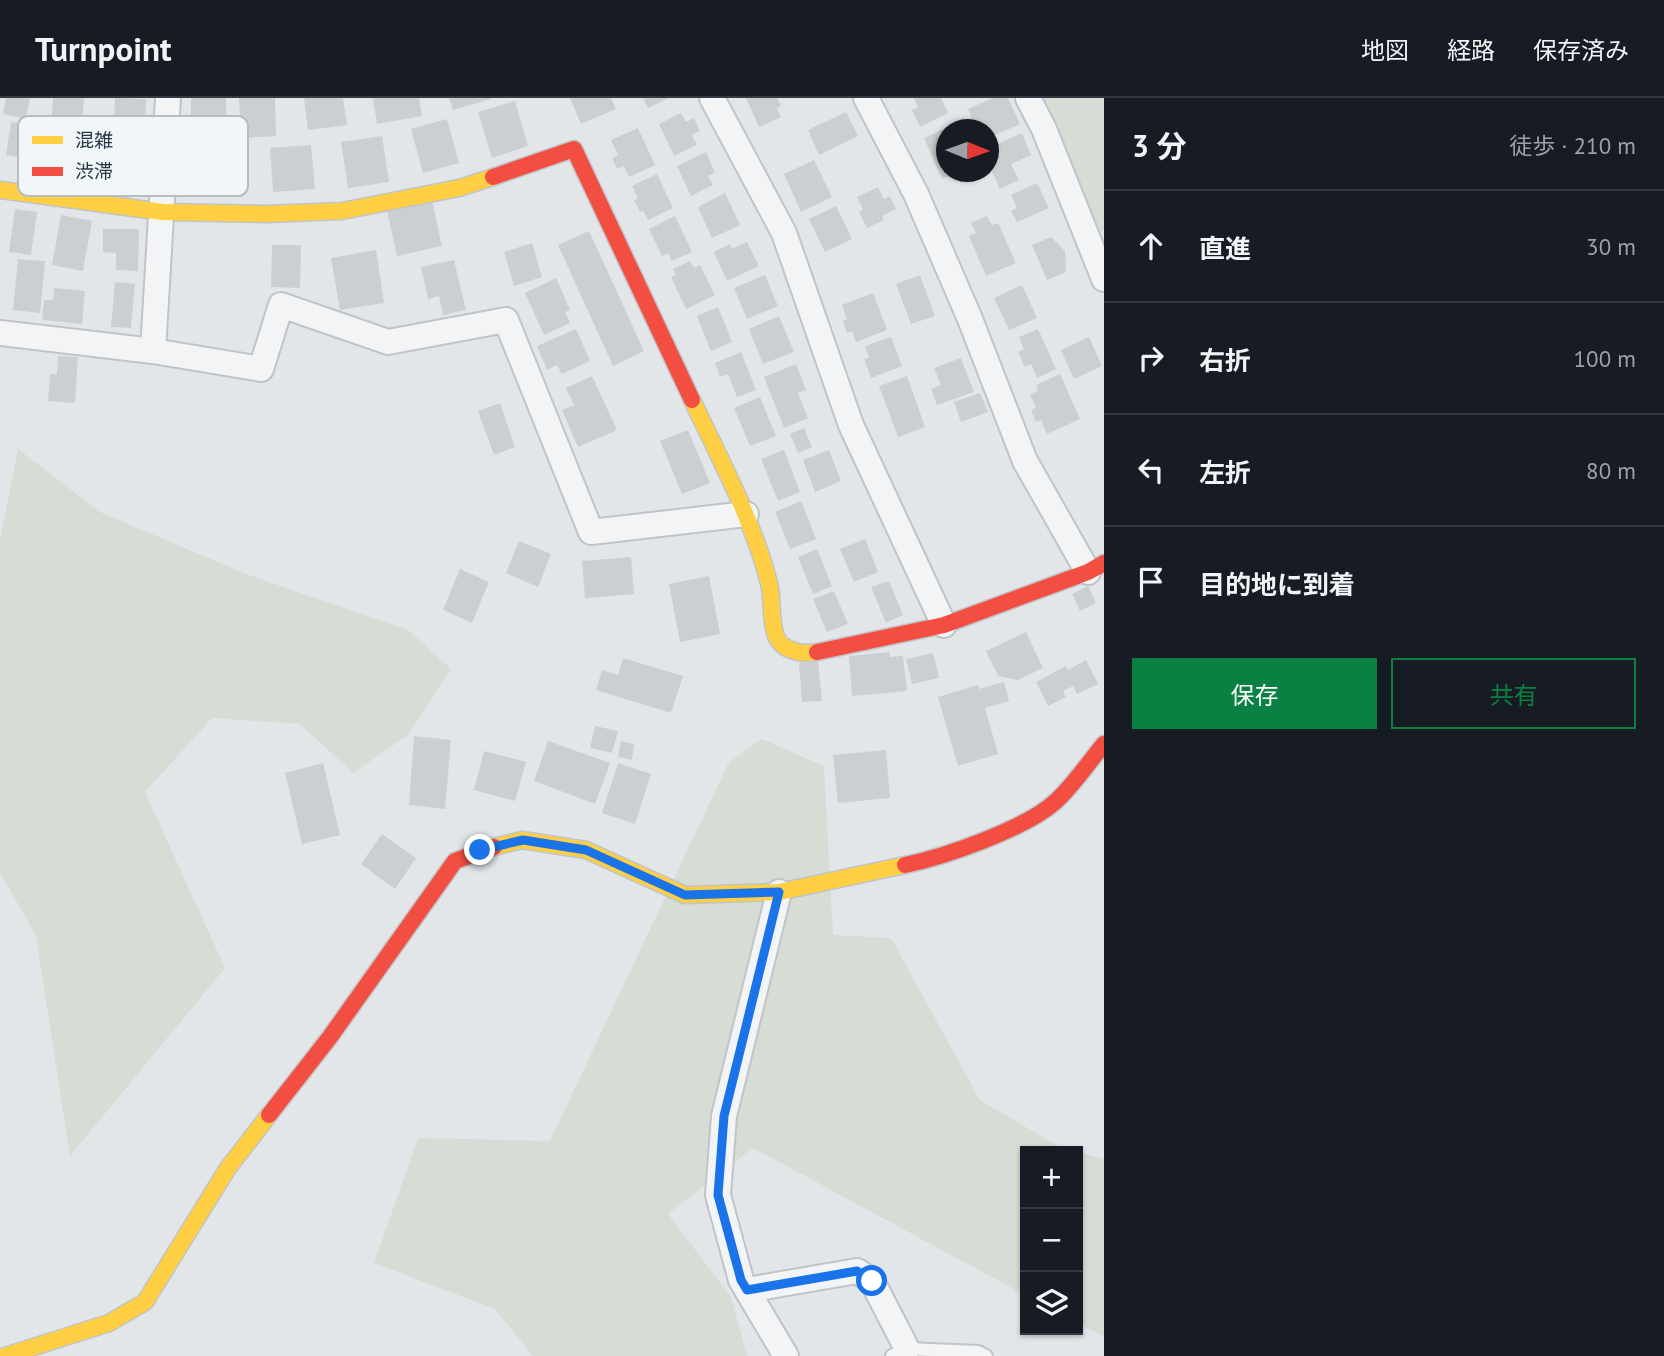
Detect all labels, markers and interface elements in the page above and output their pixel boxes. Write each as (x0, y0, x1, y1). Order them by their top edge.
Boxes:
text: Turnpoint (35, 27, 172, 70)
text: 地図 (1361, 35, 1409, 66)
text: 経路 (1447, 35, 1495, 66)
text: 保存済み (1533, 35, 1629, 66)
legend (18, 116, 248, 196)
north arrow (936, 119, 999, 182)
text: 3 分 (1132, 126, 1187, 165)
text: 混雑 (75, 128, 113, 152)
text: 徒歩 · 210 m (1509, 131, 1636, 160)
text: 渋滞 (75, 159, 113, 183)
icon: ahead (1132, 227, 1170, 265)
text: 直進 (1199, 232, 1251, 265)
text: 30 m (1586, 232, 1636, 261)
icon: right (1132, 339, 1170, 377)
text: 右折 (1199, 344, 1251, 377)
text: 100 m (1574, 344, 1636, 373)
icon: left (1132, 451, 1170, 489)
text: 左折 (1199, 456, 1251, 489)
text: 80 m (1586, 456, 1636, 485)
icon: arrive (1132, 563, 1170, 601)
text: 目的地に到着 (1199, 568, 1355, 601)
button: 保存 (1132, 658, 1377, 729)
button: 共有 (1391, 658, 1636, 729)
route end (464, 834, 495, 865)
map controls (1020, 1146, 1083, 1335)
button: + (1020, 1146, 1083, 1209)
button: − (1020, 1209, 1083, 1272)
route start (856, 1265, 887, 1296)
button: layers (1020, 1272, 1083, 1335)

